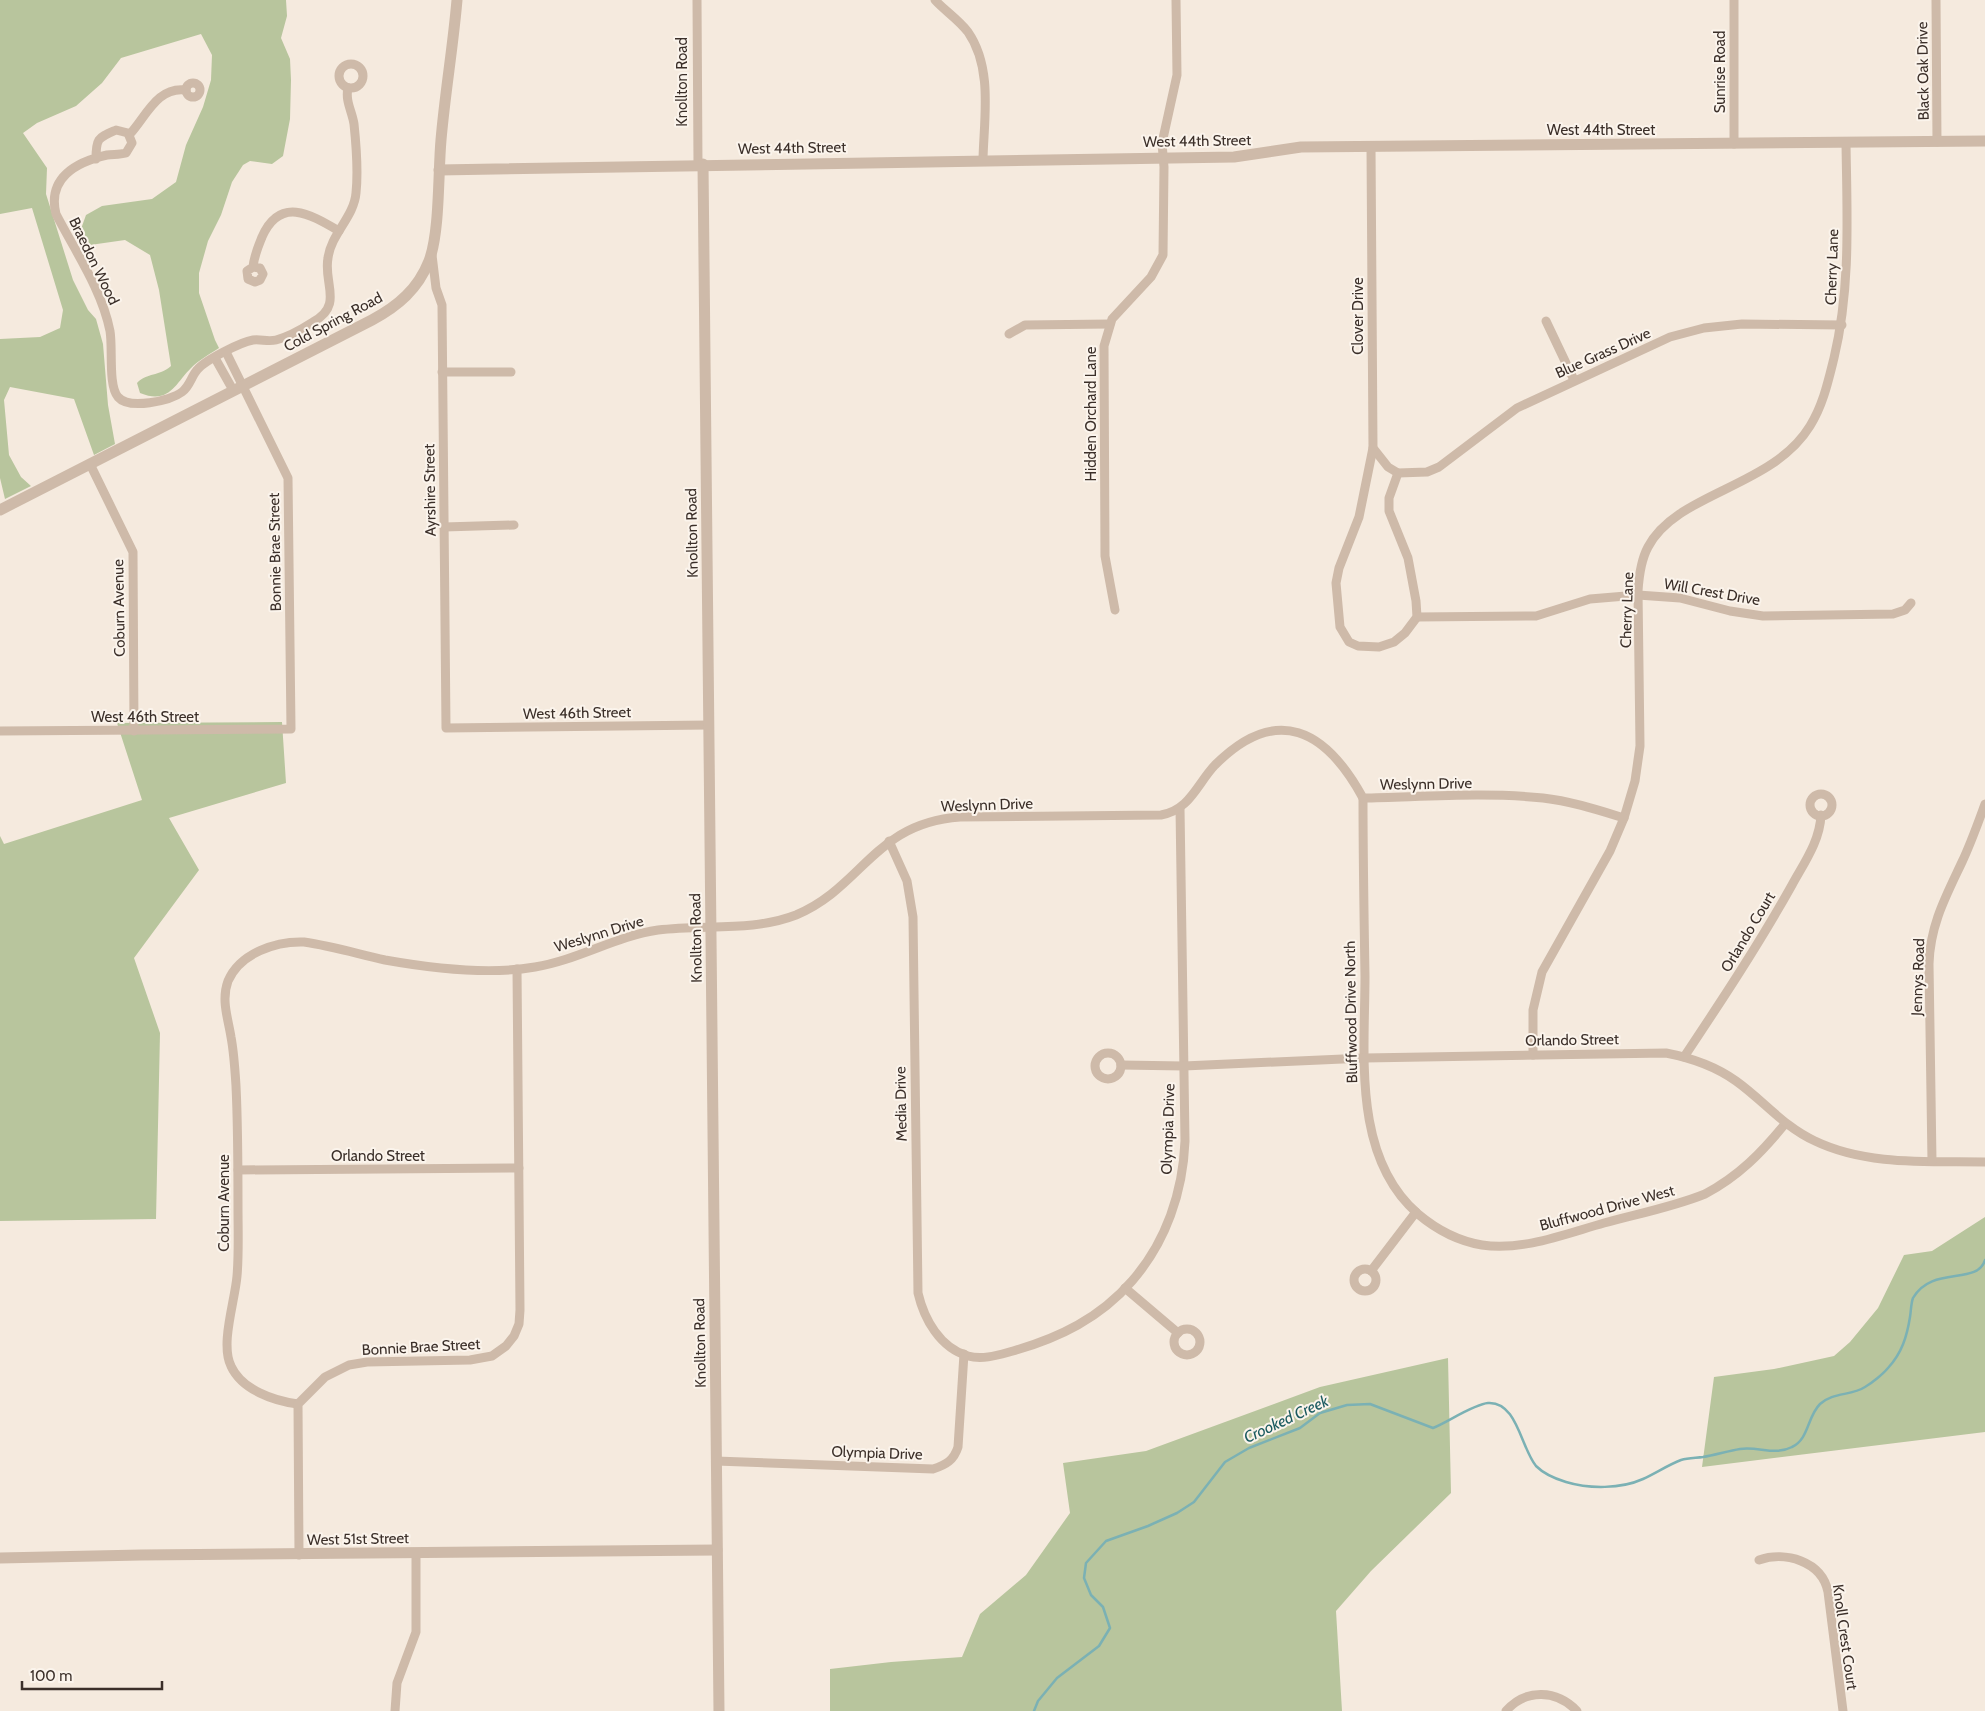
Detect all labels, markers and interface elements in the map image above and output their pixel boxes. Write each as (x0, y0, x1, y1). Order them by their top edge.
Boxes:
street label: Black Oak Drive (1913, 21, 1933, 121)
street label: Sunrise Road (1711, 31, 1729, 113)
street label: Knollton Road (673, 37, 691, 127)
street label: West 44th Street (1547, 121, 1655, 139)
street label: West 44th Street (1143, 131, 1251, 151)
street label: West 44th Street (738, 138, 846, 158)
street label: Braedon Wood (65, 214, 123, 308)
street label: Cherry Lane (1822, 228, 1842, 305)
street label: Clover Drive (1349, 277, 1367, 355)
street label: Cold Spring Road (281, 288, 385, 356)
street label: Blue Grass Drive (1552, 324, 1654, 382)
street label: Hidden Orchard Lane (1082, 346, 1100, 481)
street label: Ayrshire Street (420, 444, 440, 536)
street label: Knollton Road (682, 488, 702, 578)
street label: Bonnie Brae Street (265, 493, 285, 611)
street label: Coburn Avenue (109, 559, 129, 657)
street label: Cherry Lane (1617, 571, 1637, 648)
street label: Will Crest Drive (1662, 575, 1762, 609)
street label: West 46th Street (523, 703, 631, 723)
street label: West 46th Street (91, 708, 199, 726)
street label: Weslynn Drive (1380, 774, 1473, 794)
street label: Weslynn Drive (941, 794, 1034, 816)
street label: Orlando Court (1717, 889, 1779, 975)
street label: Knollton Road (686, 893, 706, 983)
street label: Weslynn Drive (552, 912, 646, 956)
street label: Jennys Road (1908, 938, 1928, 1017)
street label: Bluffwood Drive North (1341, 940, 1361, 1084)
street label: Orlando Street (1525, 1030, 1619, 1050)
street label: Media Drive (891, 1066, 911, 1142)
street label: Olympia Drive (1157, 1083, 1179, 1175)
street label: Orlando Street (331, 1147, 425, 1165)
street label: Coburn Avenue (215, 1154, 233, 1252)
street label: Bluffwood Drive West (1538, 1181, 1676, 1235)
street label: Knollton Road (690, 1298, 710, 1388)
street label: Bonnie Brae Street (361, 1335, 481, 1359)
water label: Crooked Creek (1241, 1391, 1332, 1447)
street label: Olympia Drive (831, 1442, 923, 1464)
street label: West 51st Street (307, 1529, 409, 1549)
street label: Knoll Crest Court (1829, 1583, 1861, 1691)
scale bar (22, 1658, 162, 1690)
text: 100 m (30, 1667, 72, 1685)

